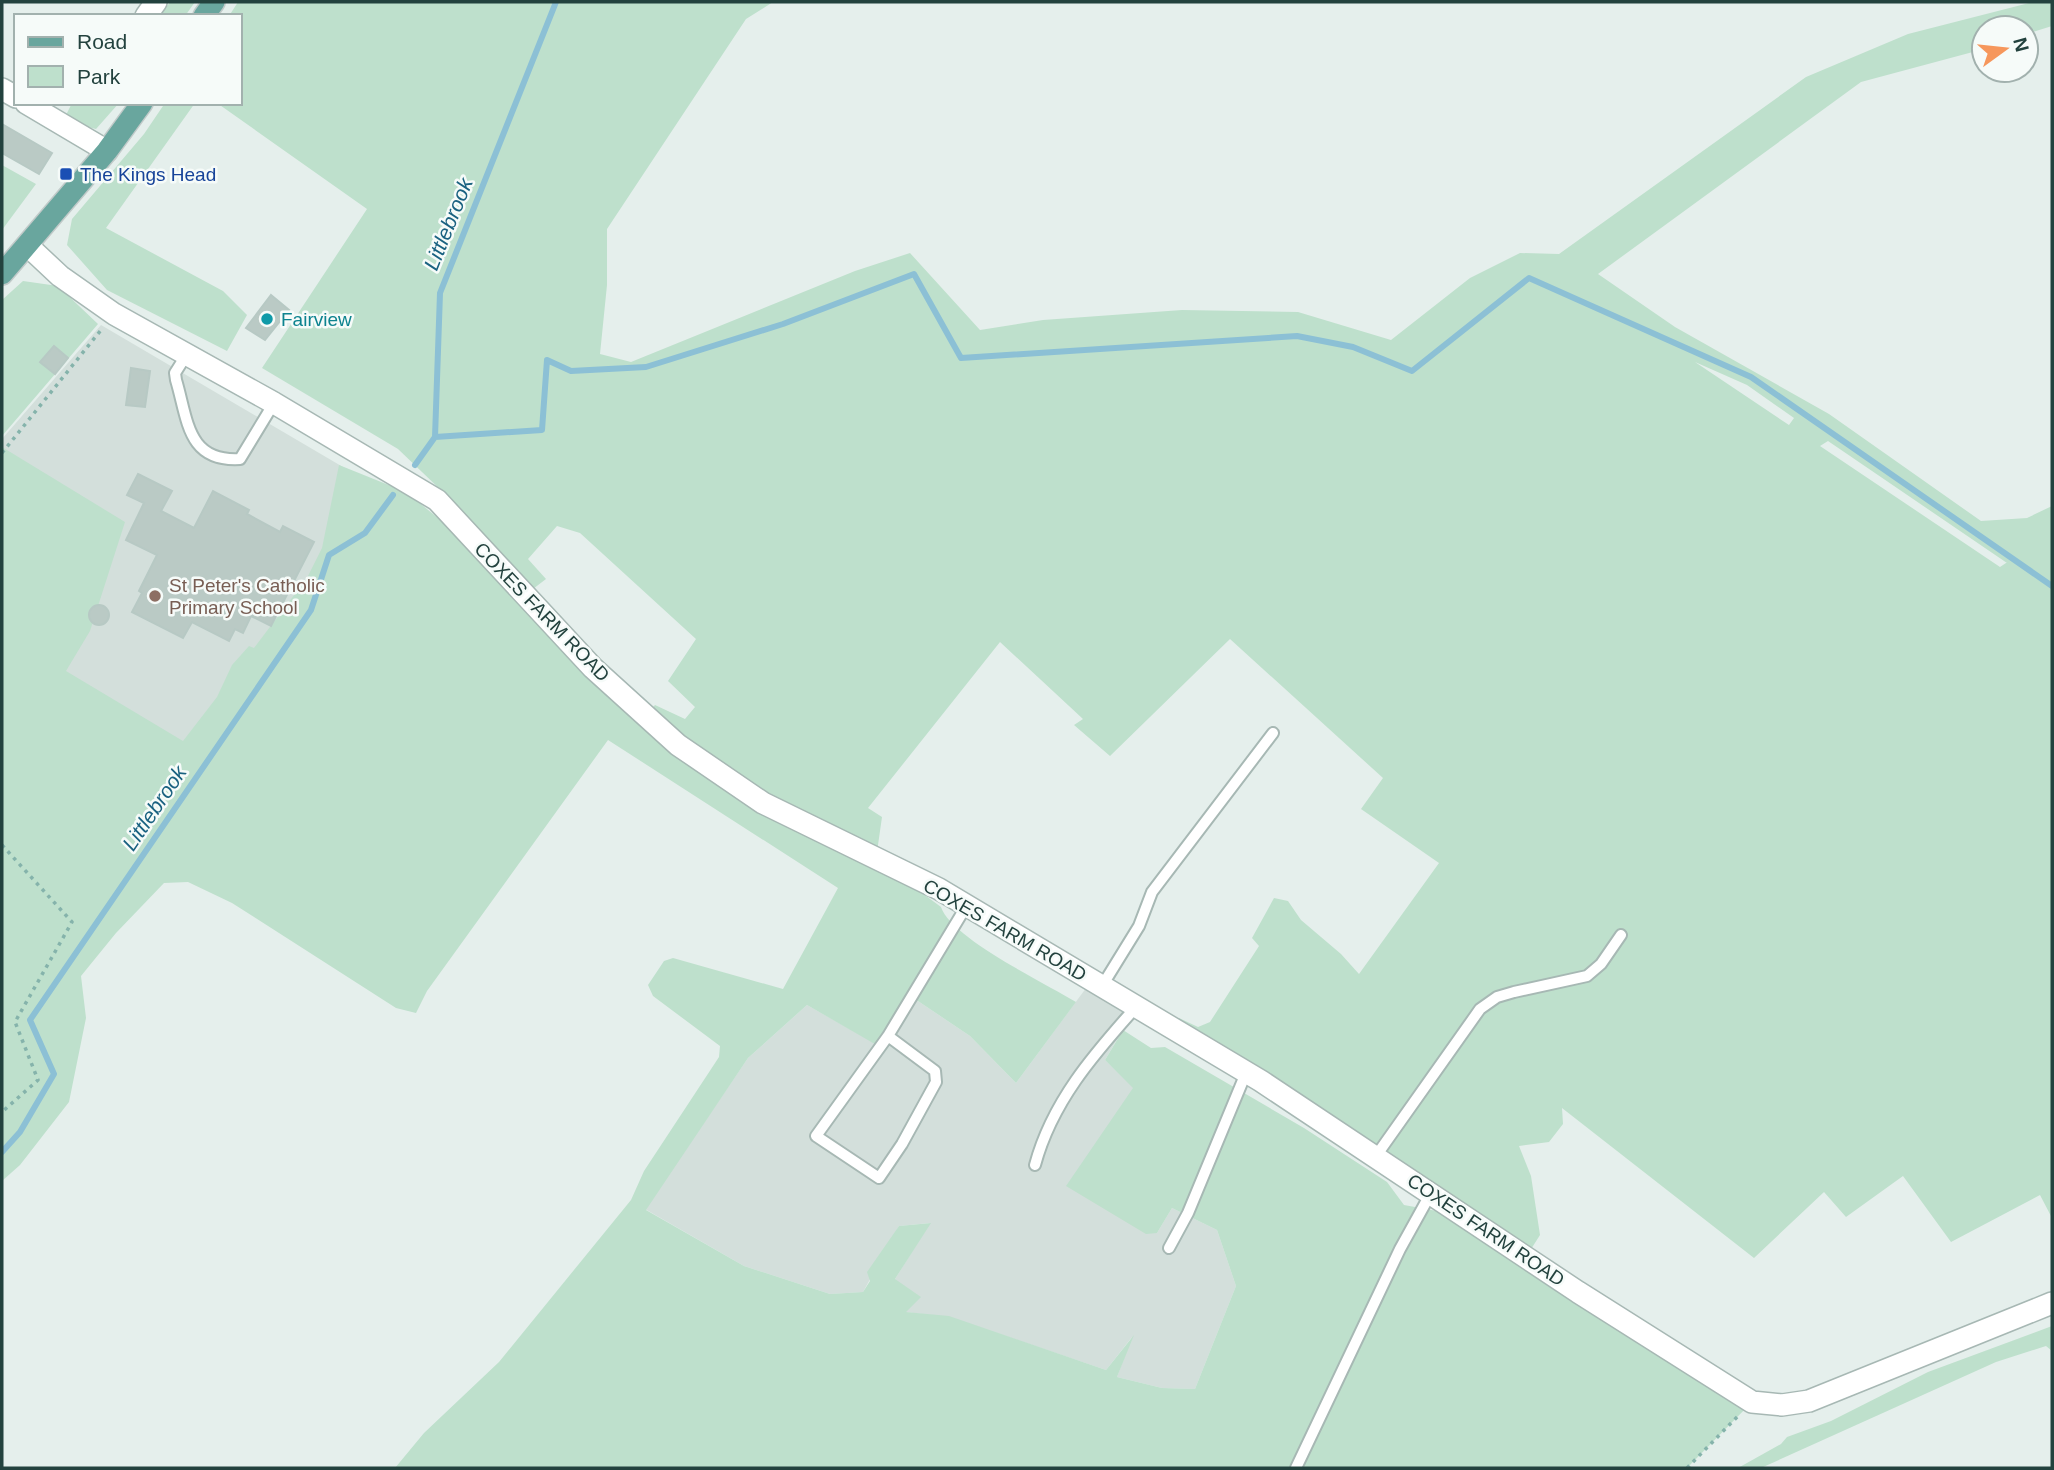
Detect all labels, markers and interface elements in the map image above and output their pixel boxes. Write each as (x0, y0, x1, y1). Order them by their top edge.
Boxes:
legend (14, 14, 242, 105)
north arrow (1970, 14, 2040, 84)
text: Road (77, 30, 127, 53)
text: N (2009, 35, 2033, 54)
text: Park (77, 65, 121, 88)
place label: The Kings Head (80, 164, 216, 185)
marker: The Kings Head (58, 166, 74, 182)
water label: Littlebrook (419, 173, 477, 273)
place label: Fairview (281, 309, 352, 330)
marker: Fairview (259, 311, 275, 327)
street label: COXES FARM ROAD (470, 538, 614, 686)
place label: St Peter's Catholic Primary School (169, 575, 325, 618)
marker: St Peter's Catholic Primary School (147, 588, 163, 604)
water label: Littlebrook (117, 760, 191, 855)
street label: COXES FARM ROAD (920, 875, 1090, 985)
street label: COXES FARM ROAD (1404, 1170, 1568, 1290)

